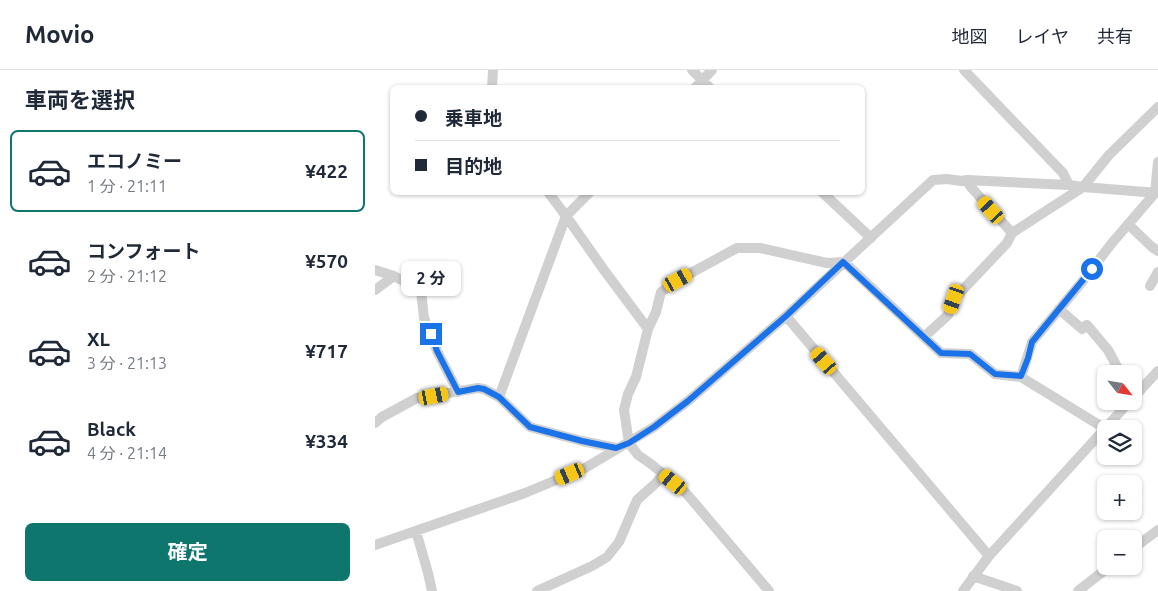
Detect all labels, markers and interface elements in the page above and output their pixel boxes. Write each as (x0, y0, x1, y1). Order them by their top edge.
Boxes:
text: Movio (25, 21, 95, 48)
text: 地図 (952, 26, 988, 46)
text: レイヤ (1016, 26, 1069, 46)
text: 共有 (1097, 26, 1133, 46)
text: 車両を選択 (25, 87, 135, 112)
text: 乗車地 (445, 107, 502, 129)
icon: car (27, 149, 72, 194)
text: エコノミー (87, 150, 182, 172)
text: 目的地 (445, 155, 502, 177)
text: ¥422 (305, 160, 348, 182)
text: 1 分 · 21:11 (87, 177, 167, 195)
car (975, 194, 1006, 226)
icon: car (27, 239, 72, 284)
text: コンフォート (87, 240, 200, 262)
text: ¥570 (305, 250, 348, 272)
route start (1081, 258, 1103, 280)
callout: 2 分 (401, 262, 461, 296)
car (661, 266, 694, 294)
text: 2 分 · 21:12 (87, 267, 167, 285)
text: 2 分 (417, 269, 445, 287)
car (942, 282, 965, 316)
route end (420, 323, 442, 345)
text: XL (87, 328, 110, 350)
icon: car (27, 329, 72, 374)
text: ¥717 (305, 340, 348, 362)
car (808, 345, 839, 377)
text: 3 分 · 21:13 (87, 354, 167, 372)
north arrow (1097, 365, 1143, 410)
map controls (1097, 365, 1142, 575)
car (417, 386, 450, 406)
text: Black (87, 418, 136, 440)
icon: car (27, 419, 72, 464)
button: layers (1097, 420, 1142, 465)
text: ¥334 (305, 430, 348, 452)
text: 4 分 · 21:14 (87, 444, 167, 462)
car (553, 461, 586, 487)
car (656, 467, 689, 497)
button: + (1097, 475, 1142, 520)
button: 確定 (25, 523, 350, 581)
button: − (1097, 530, 1142, 575)

